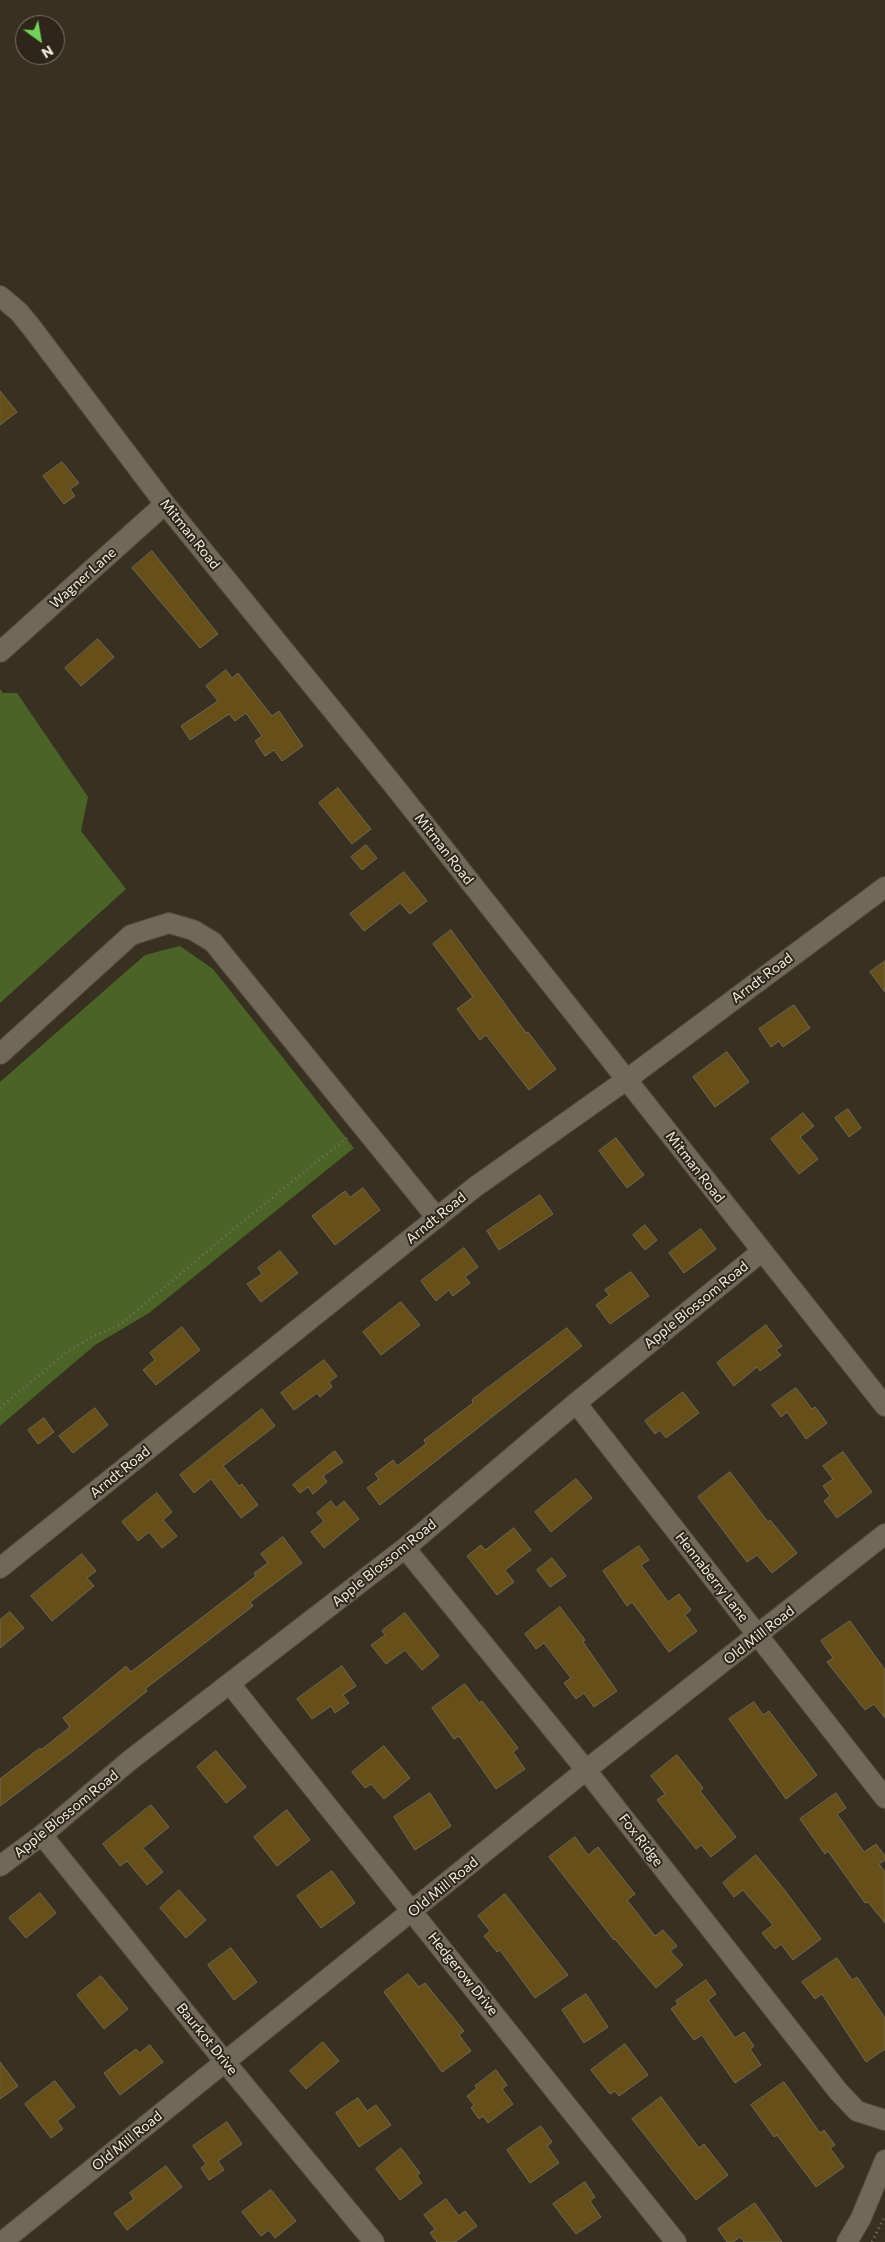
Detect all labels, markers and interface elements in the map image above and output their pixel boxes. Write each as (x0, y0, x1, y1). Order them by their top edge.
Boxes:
north arrow (15, 15, 65, 65)
text: N (39, 42, 57, 62)
street label: Mitman Road (157, 495, 223, 573)
street label: Wagner Lane (47, 544, 119, 612)
street label: Mitman Road (411, 810, 477, 888)
street label: Arndt Road (728, 949, 796, 1007)
street label: Mitman Road (662, 1128, 728, 1206)
street label: Arndt Road (403, 1189, 469, 1247)
street label: Apple Blossom Road (640, 1258, 752, 1352)
street label: Arndt Road (87, 1443, 153, 1501)
street label: Apple Blossom Road (328, 1516, 440, 1610)
street label: Hennaberry Lane (672, 1529, 752, 1625)
street label: Old Mill Road (720, 1602, 798, 1668)
street label: Apple Blossom Road (10, 1767, 122, 1861)
street label: Fox Ridge (615, 1810, 667, 1870)
street label: Old Mill Road (405, 1854, 481, 1920)
street label: Hedgerow Drive (424, 1929, 502, 2019)
street label: Baurkot Drive (173, 2000, 241, 2078)
street label: Old Mill Road (89, 2108, 165, 2174)

